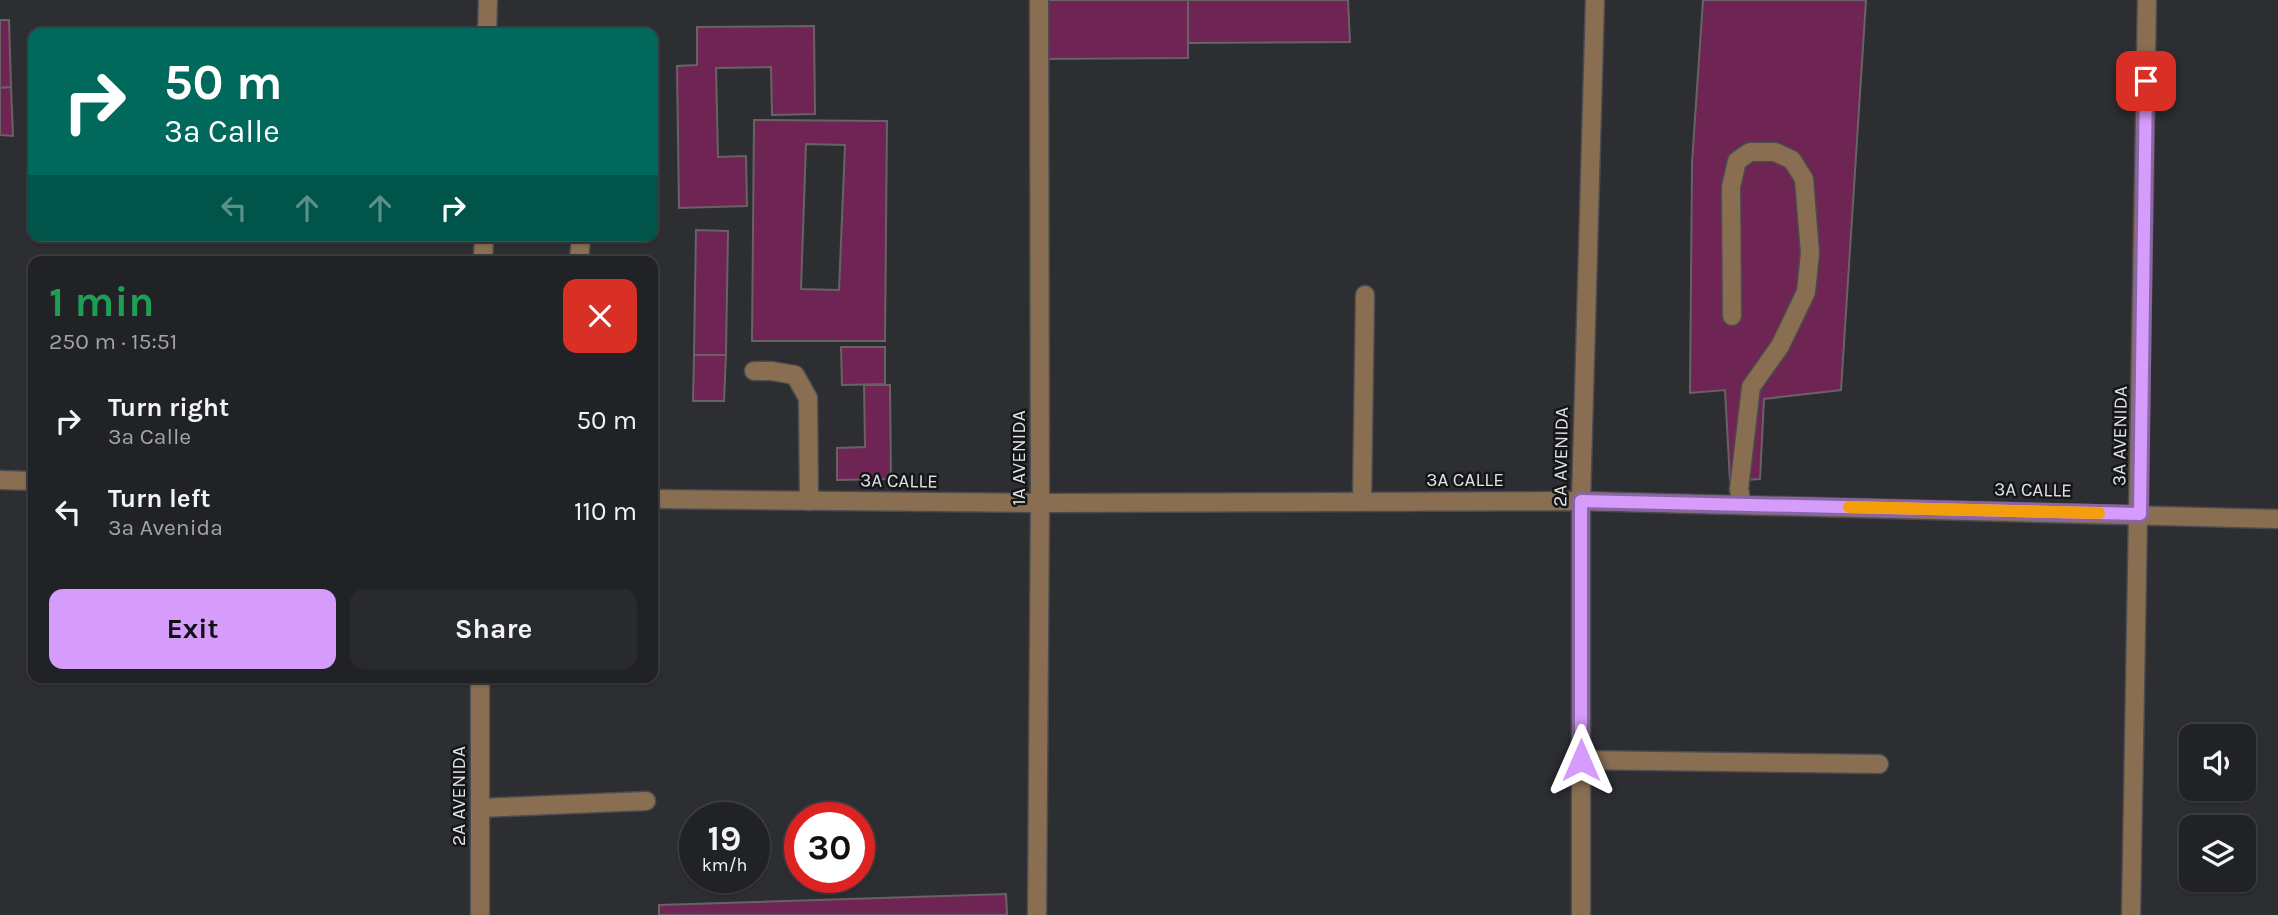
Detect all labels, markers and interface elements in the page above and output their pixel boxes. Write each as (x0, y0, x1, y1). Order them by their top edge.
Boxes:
pin (2116, 51, 2176, 111)
text: 50 m (164, 54, 282, 111)
icon: right (49, 56, 140, 147)
icon: arrive (2127, 62, 2165, 100)
text: 3a Calle (164, 113, 280, 150)
icon: left (215, 189, 253, 227)
icon: ahead (288, 189, 326, 227)
icon: ahead (361, 189, 399, 227)
icon: right (434, 189, 472, 227)
text: 1 min (49, 277, 154, 327)
button: close (563, 279, 637, 353)
text: 250 m · 15:51 (49, 328, 177, 355)
street label: 3A AVENIDA (2108, 386, 2132, 486)
text: Turn right (108, 392, 229, 423)
icon: right (49, 402, 87, 440)
text: 50 m (576, 405, 637, 436)
street label: 2A AVENIDA (1549, 407, 1573, 507)
street label: 1A AVENIDA (1008, 410, 1030, 506)
text: 3a Calle (108, 423, 191, 450)
street label: 3A CALLE (860, 469, 938, 493)
street label: 3A CALLE (1426, 469, 1504, 491)
street label: 3A CALLE (1994, 478, 2072, 502)
text: Turn left (108, 483, 210, 514)
icon: left (49, 493, 87, 531)
text: 110 m (574, 496, 637, 527)
text: 3a Avenida (108, 514, 223, 541)
button: Exit (49, 589, 336, 669)
button: Share (350, 589, 637, 669)
position arrow (1544, 723, 1618, 797)
map controls (2179, 724, 2256, 892)
button: sound (2179, 724, 2256, 801)
street label: 2A AVENIDA (448, 746, 470, 846)
speed limit sign: 30 (784, 802, 875, 893)
button: layers (2179, 815, 2256, 892)
text: 19 (708, 818, 741, 859)
text: km/h (702, 854, 747, 876)

